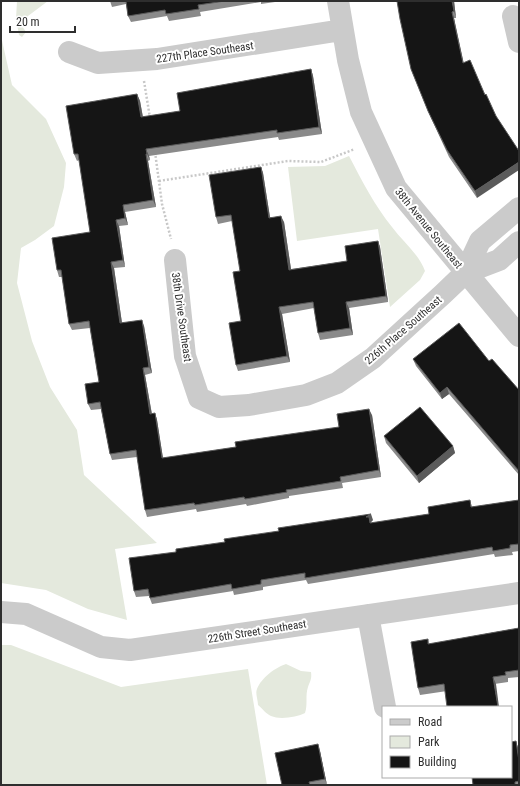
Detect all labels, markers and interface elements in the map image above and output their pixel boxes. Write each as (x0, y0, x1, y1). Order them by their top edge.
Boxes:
scale bar (10, 8, 75, 34)
text: 20 m (16, 15, 40, 29)
street label: 227th Place Southeast (156, 39, 254, 66)
street label: 38th Avenue Southeast (392, 185, 465, 271)
street label: 38th Drive Southeast (169, 271, 194, 363)
street label: 226th Place Southeast (362, 293, 445, 367)
street label: 226th Street Southeast (207, 617, 307, 646)
legend (382, 706, 512, 778)
text: Road (418, 715, 442, 729)
text: Park (418, 735, 440, 749)
text: Building (418, 755, 456, 769)

